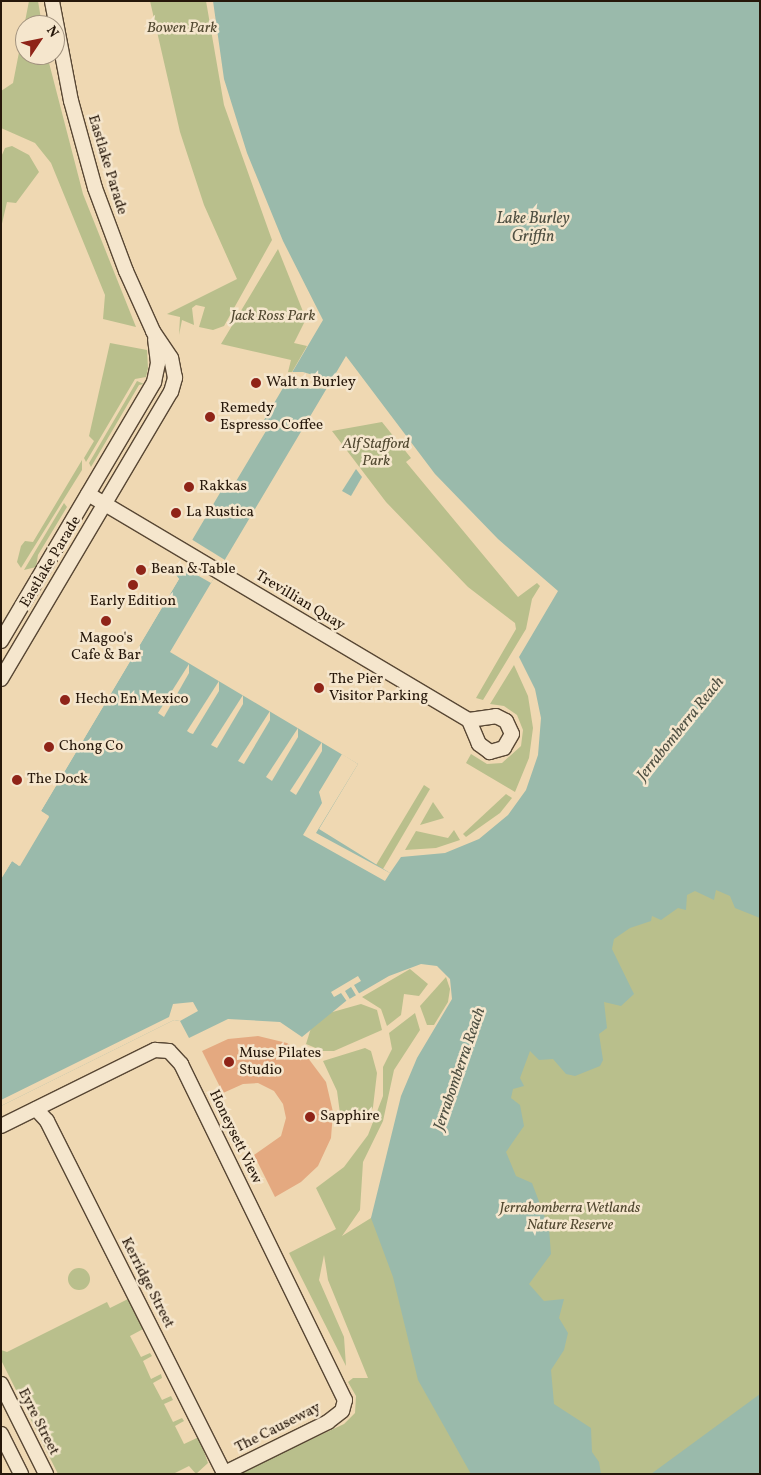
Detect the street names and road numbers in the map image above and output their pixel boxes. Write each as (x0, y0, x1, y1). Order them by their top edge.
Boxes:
street label: Eastlake Parade (83, 113, 131, 217)
street label: Eastlake Parade (17, 513, 85, 611)
street label: Trevillian Quay (252, 567, 348, 635)
street label: Honeysett View (204, 1087, 266, 1187)
street label: Kerridge Street (116, 1235, 178, 1331)
street label: Eyre Street (13, 1385, 63, 1459)
street label: The Causeway (232, 1399, 324, 1457)

